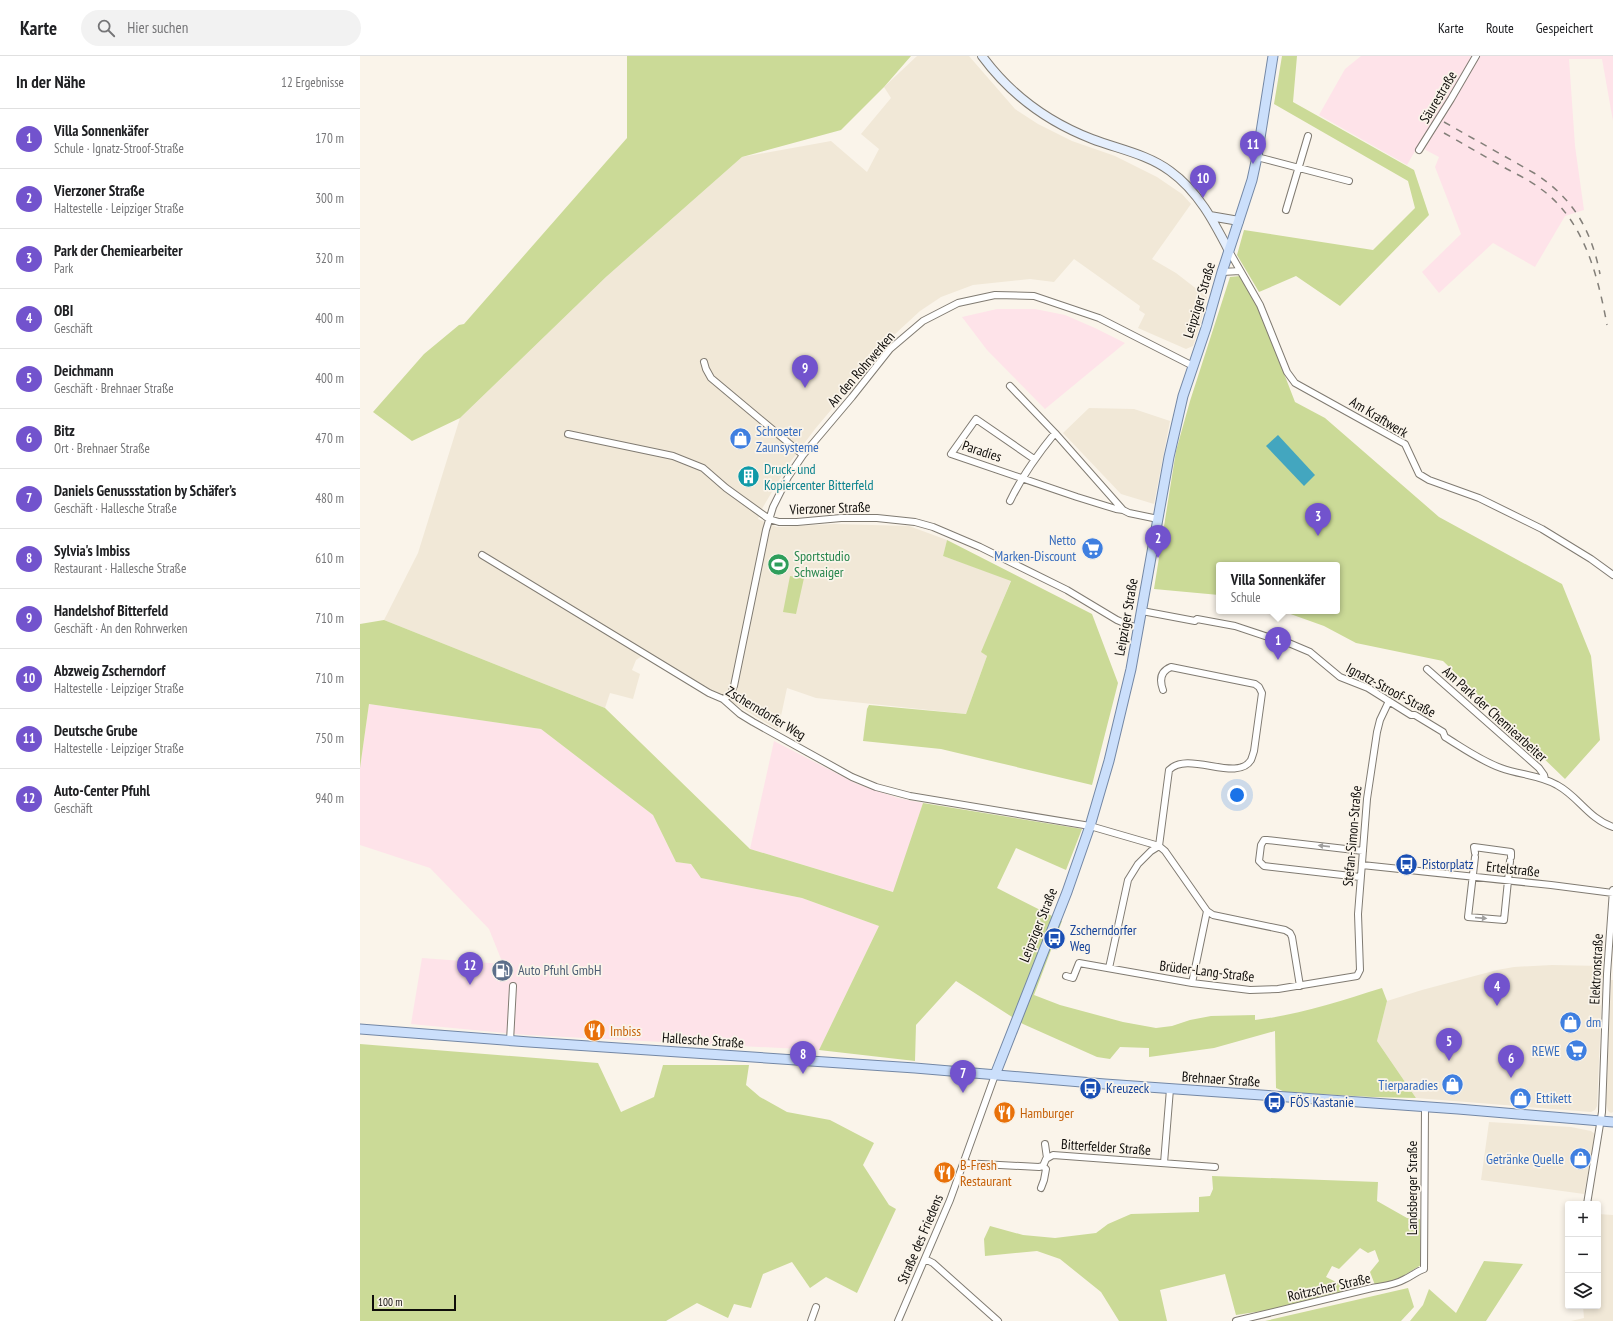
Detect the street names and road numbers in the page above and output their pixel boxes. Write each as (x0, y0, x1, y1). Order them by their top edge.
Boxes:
street label: Säurestraße (1415, 67, 1461, 126)
street label: Leipziger Straße (1179, 260, 1219, 340)
street label: An den Rohrwerken (823, 328, 899, 410)
street label: Am Kraftwerk (1346, 392, 1412, 442)
street label: Paradies (960, 436, 1004, 466)
street label: Vierzoner Straße (788, 498, 871, 518)
street label: Leipziger Straße (1110, 577, 1142, 657)
street label: Ignatz-Stroof-Straße (1343, 659, 1439, 721)
street label: Am Park der Chemiearbeiter (1439, 662, 1551, 766)
street label: Zscherndorfer Weg (723, 682, 809, 744)
street label: Stefan-Simon-Straße (1339, 785, 1365, 887)
street label: Ertelstraße (1485, 857, 1541, 881)
street label: Leipziger Straße (1015, 885, 1061, 965)
street label: Elektronstraße (1585, 933, 1607, 1005)
street label: Brüder-Lang-Straße (1158, 956, 1256, 986)
street label: Hallesche Straße (662, 1028, 745, 1052)
street label: Brehnaer Straße (1181, 1067, 1261, 1091)
street label: Bitterfelder Straße (1061, 1135, 1152, 1159)
street label: Landsberger Straße (1403, 1141, 1421, 1235)
street label: Straße des Friedens (893, 1191, 947, 1287)
street label: Roitzscher Straße (1286, 1269, 1372, 1305)

